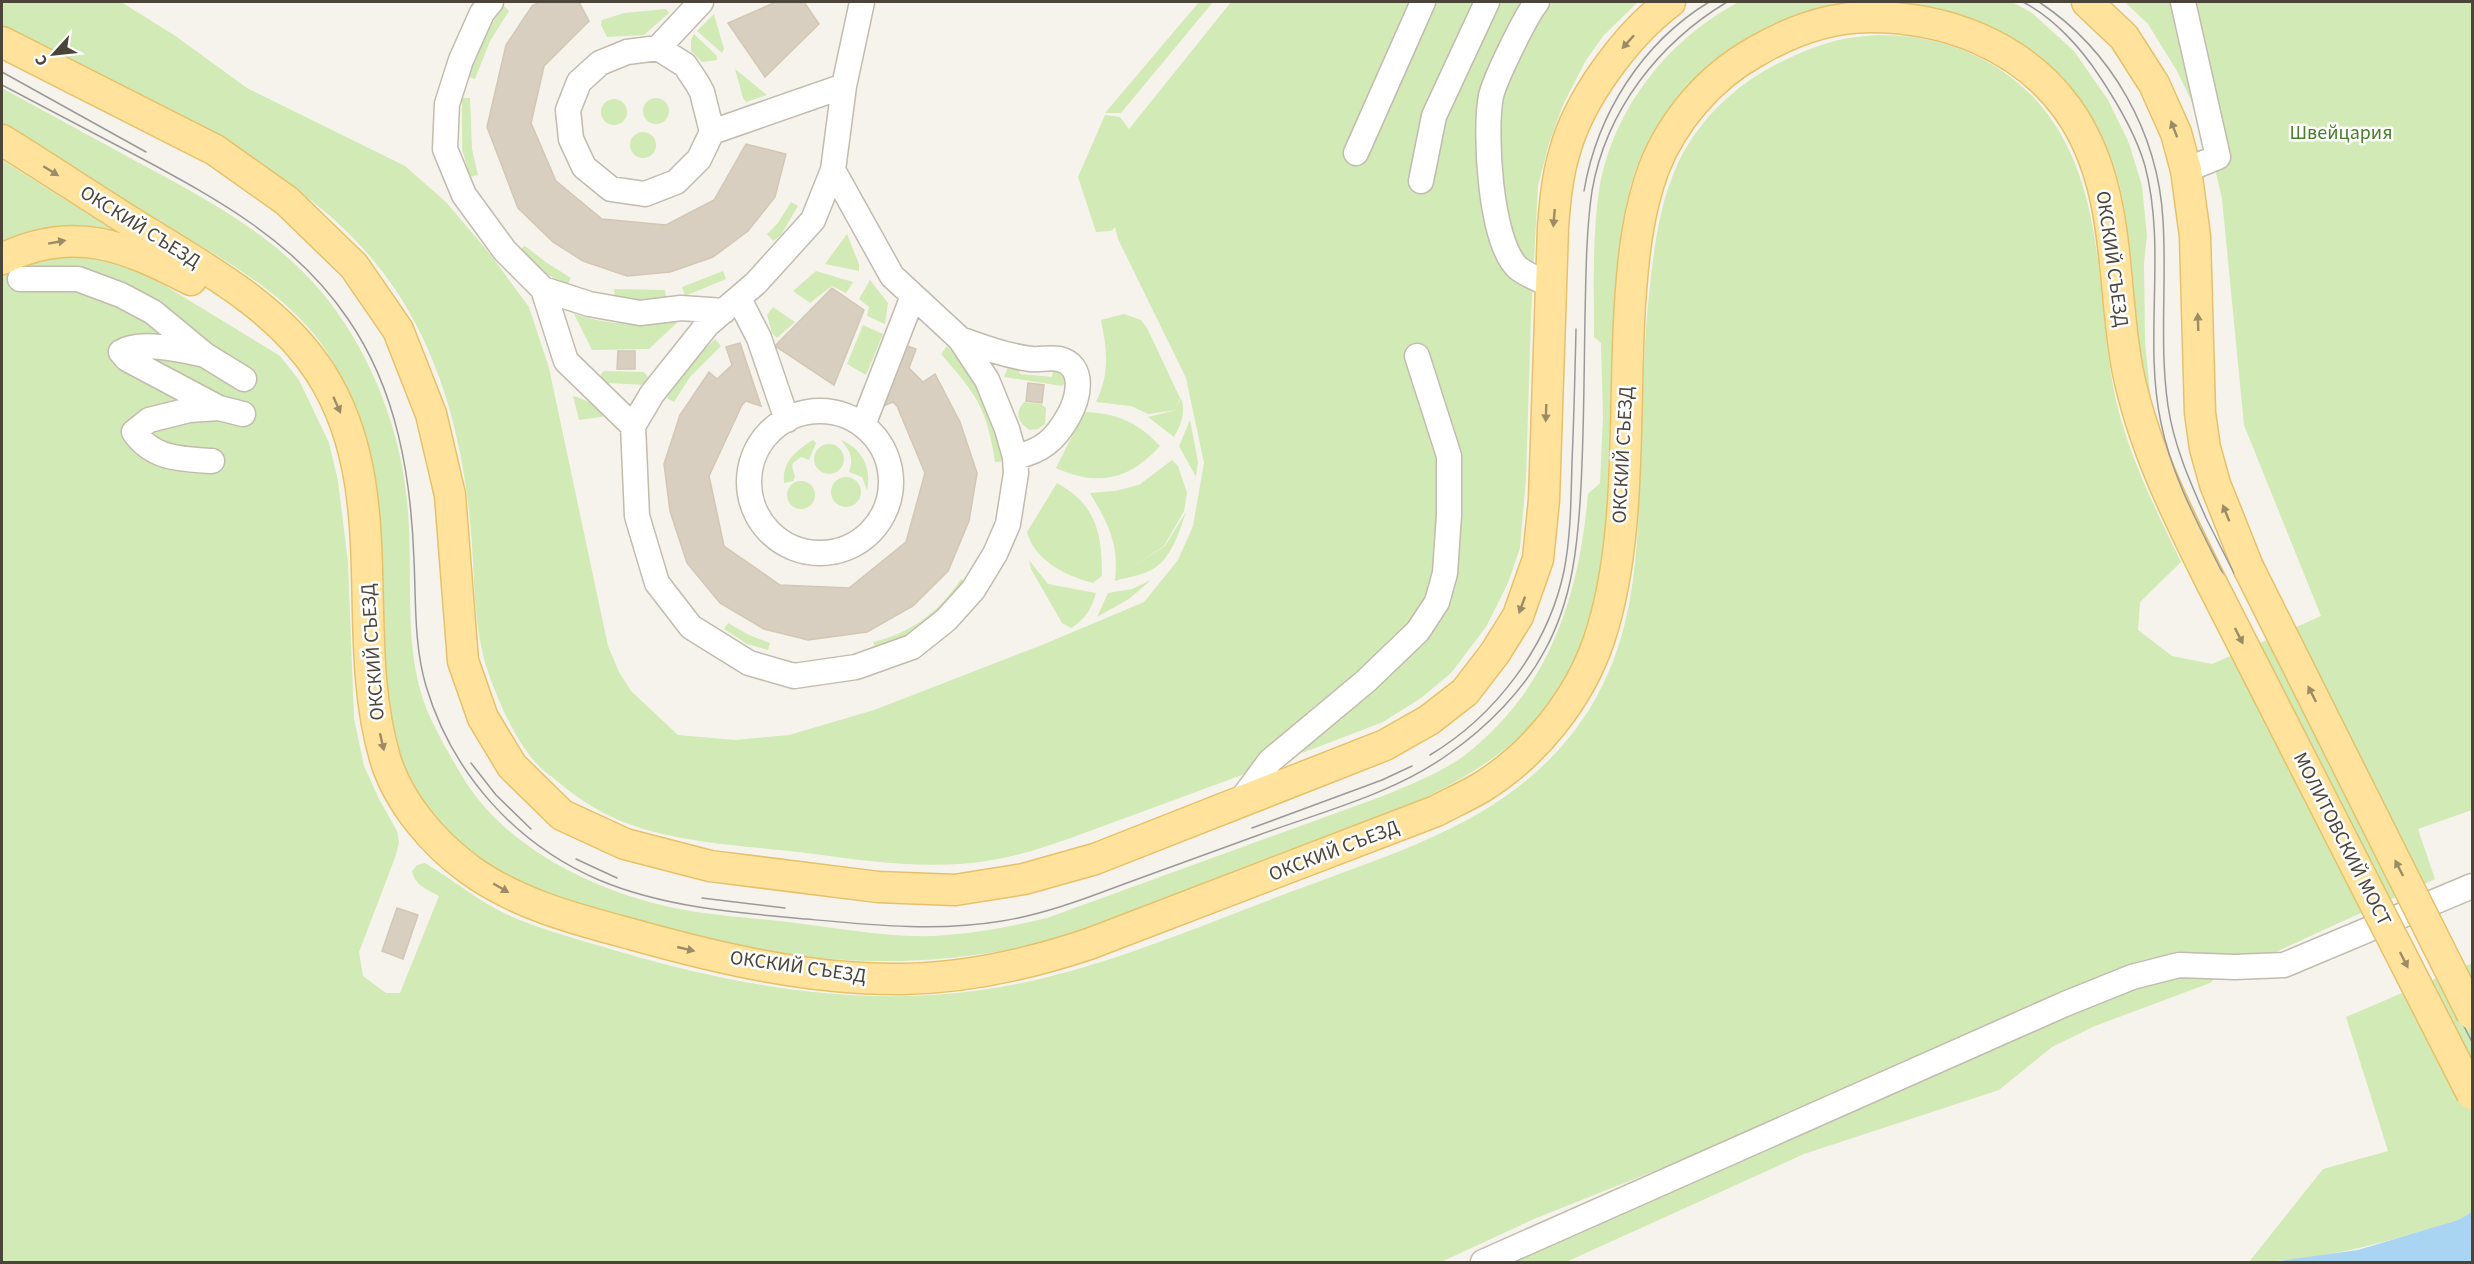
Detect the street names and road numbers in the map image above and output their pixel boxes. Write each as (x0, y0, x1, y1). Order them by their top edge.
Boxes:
street label: ОКСКИЙ СЪЕЗД (74, 179, 206, 275)
street label: ОКСКИЙ СЪЕЗД (2089, 189, 2135, 329)
street label: ОКСКИЙ СЪЕЗД (1605, 386, 1641, 524)
street label: ОКСКИЙ СЪЕЗД (354, 582, 392, 721)
street label: МОЛИТОВСКИЙ МОСТ (2286, 747, 2398, 931)
street label: ОКСКИЙ СЪЕЗД (1265, 813, 1403, 889)
street label: ОКСКИЙ СЪЕЗД (728, 944, 868, 990)

